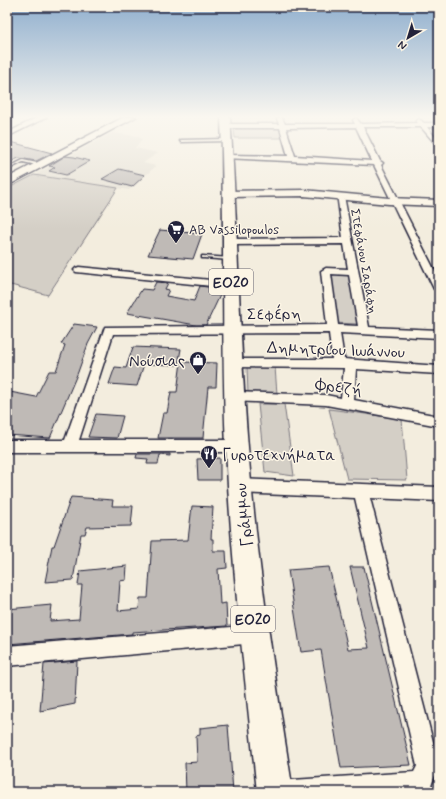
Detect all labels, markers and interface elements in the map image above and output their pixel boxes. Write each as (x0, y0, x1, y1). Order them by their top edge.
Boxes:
north arrow (388, 18, 428, 58)
text: N (395, 37, 410, 53)
street label: Στεφάνου Σαράφη (346, 207, 381, 315)
supermarket icon: AB Vassilopoulos (166, 219, 186, 244)
place label: AB Vassilopoulos (189, 222, 279, 239)
road number: ΕΟ20 (209, 269, 253, 295)
street label: Σεφέρη (247, 303, 301, 325)
street label: Δημητρίου Ιωάννου (267, 338, 405, 363)
shop icon: Νούσιας (188, 350, 208, 375)
place label: Νούσιας (129, 351, 185, 372)
street label: Φρεζή (313, 374, 363, 401)
restaurant icon: Γυροτεχνήματα (199, 444, 219, 469)
place label: Γυροτεχνήματα (222, 445, 335, 466)
street label: Γράμμου (231, 482, 258, 547)
road number: ΕΟ20 (231, 606, 275, 632)

